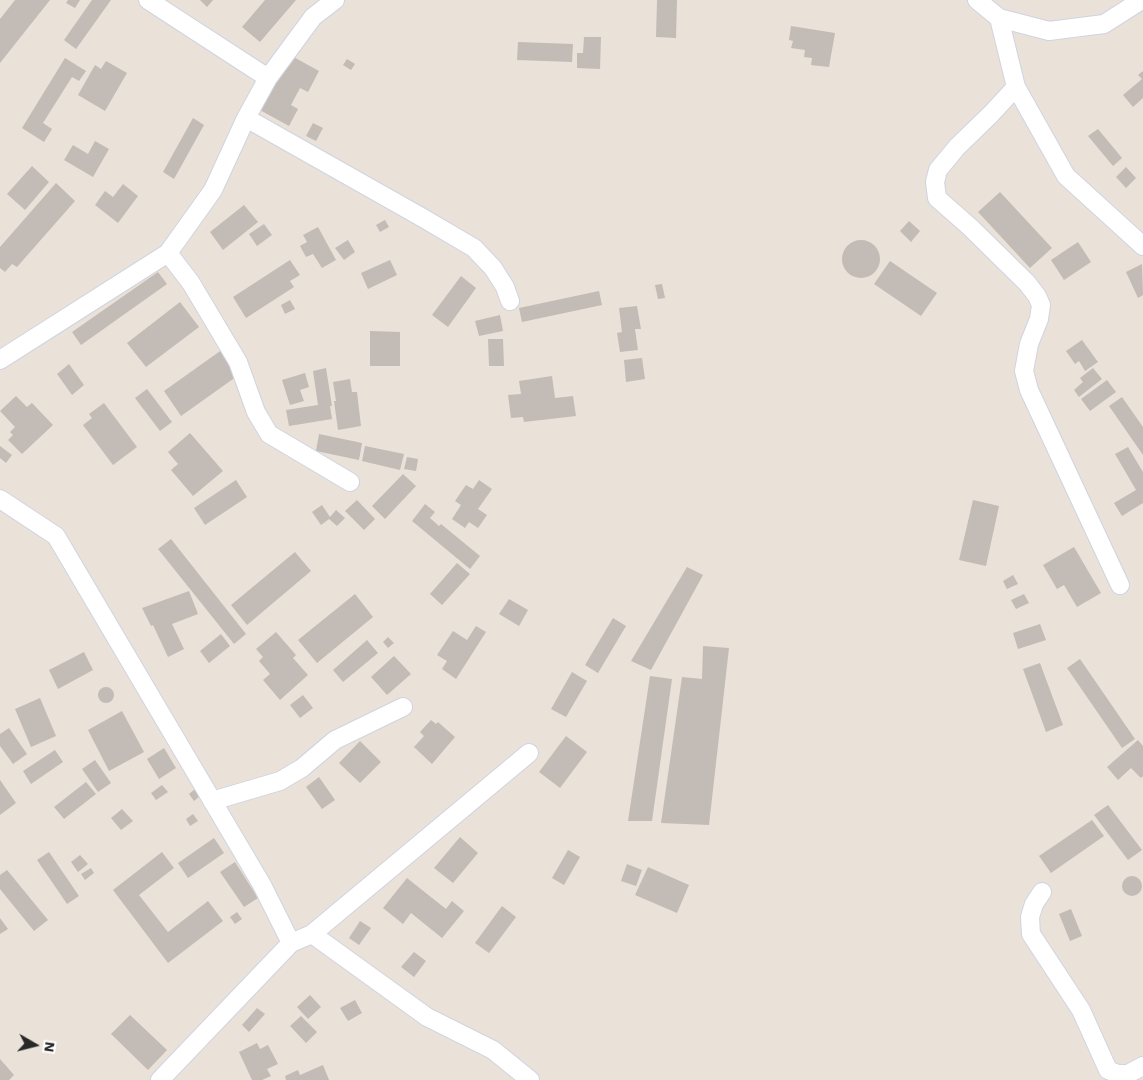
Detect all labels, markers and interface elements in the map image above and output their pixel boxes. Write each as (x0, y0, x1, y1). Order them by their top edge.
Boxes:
north arrow (10, 1020, 60, 1070)
text: N (41, 1041, 58, 1053)

